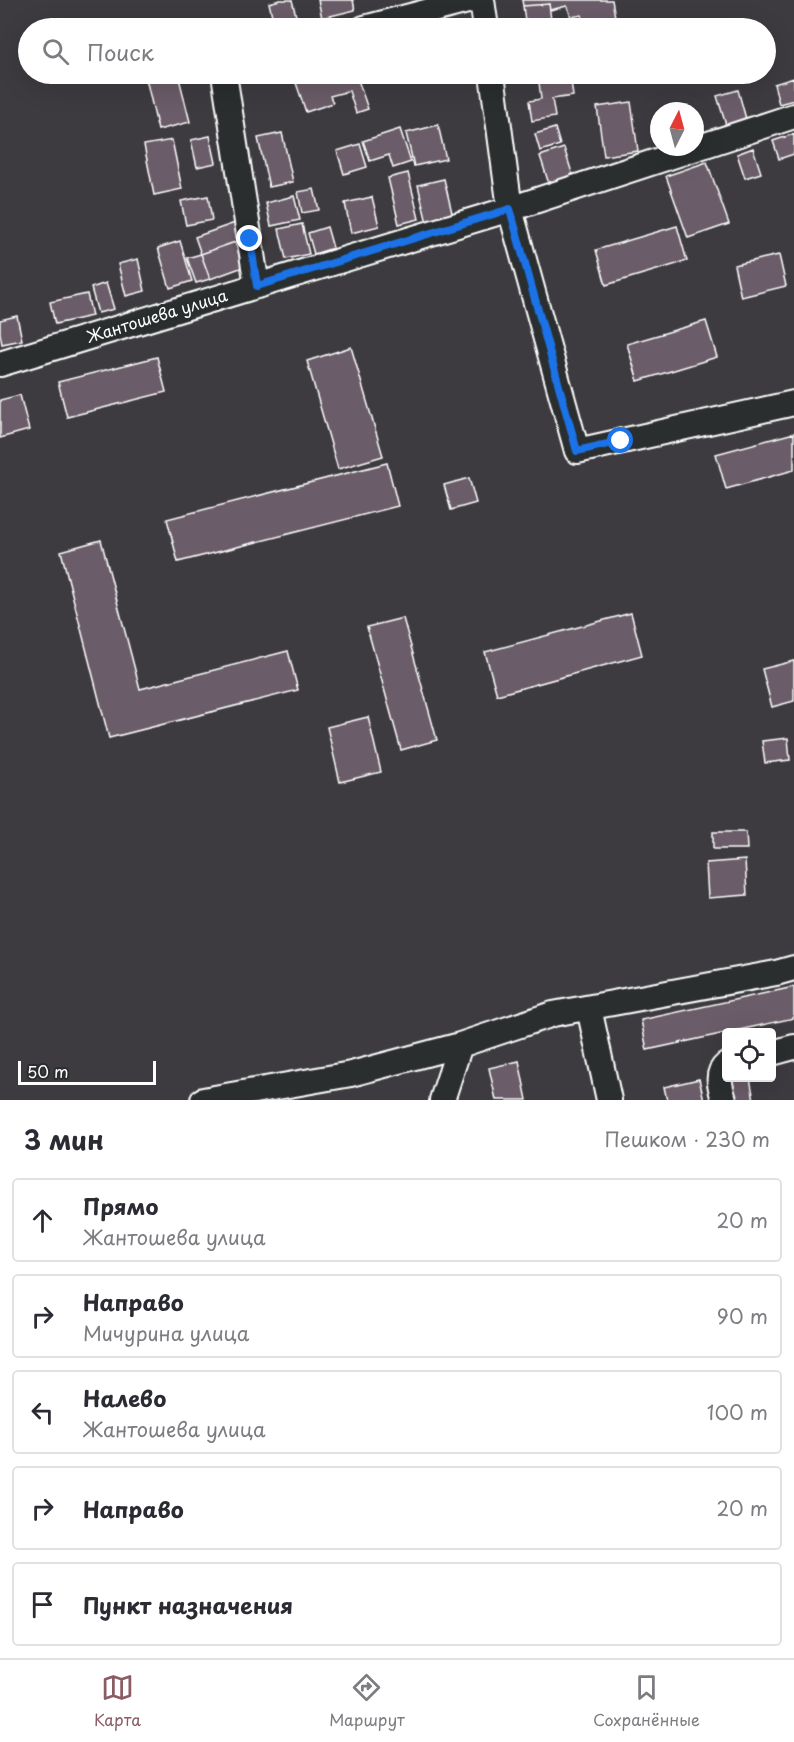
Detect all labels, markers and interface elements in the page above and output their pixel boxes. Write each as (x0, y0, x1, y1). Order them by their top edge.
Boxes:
search box (18, 18, 776, 84)
icon: search (39, 35, 72, 68)
text: Поиск (87, 35, 154, 68)
north arrow (650, 102, 704, 156)
route end (236, 225, 262, 251)
street label: Жантошева улица (82, 282, 230, 348)
route start (607, 427, 633, 453)
map controls (722, 1028, 776, 1082)
button: locate (722, 1028, 776, 1082)
scale bar (18, 1058, 156, 1086)
text: 50 m (27, 1059, 68, 1083)
text: 3 мин (24, 1120, 104, 1159)
text: Пешком · 230 m (605, 1124, 770, 1154)
text: Прямо (83, 1189, 158, 1222)
icon: ahead (26, 1204, 59, 1237)
text: 20 m (716, 1205, 768, 1235)
text: Жантошева улица (83, 1222, 266, 1252)
text: Направо (83, 1285, 184, 1318)
icon: right (26, 1300, 59, 1333)
text: 90 m (717, 1301, 768, 1331)
text: Мичурина улица (83, 1318, 249, 1348)
text: Налево (83, 1381, 166, 1414)
icon: left (26, 1396, 59, 1429)
text: 100 m (707, 1397, 768, 1427)
text: Жантошева улица (83, 1414, 266, 1444)
icon: right (26, 1492, 59, 1525)
text: Направо (83, 1492, 184, 1525)
text: 20 m (716, 1493, 768, 1523)
icon: arrive (26, 1588, 59, 1621)
text: Пункт назначения (83, 1588, 293, 1621)
tab: Карта (94, 1671, 141, 1731)
tab: Маршрут (329, 1671, 405, 1731)
tab: Сохранённые (593, 1671, 700, 1731)

